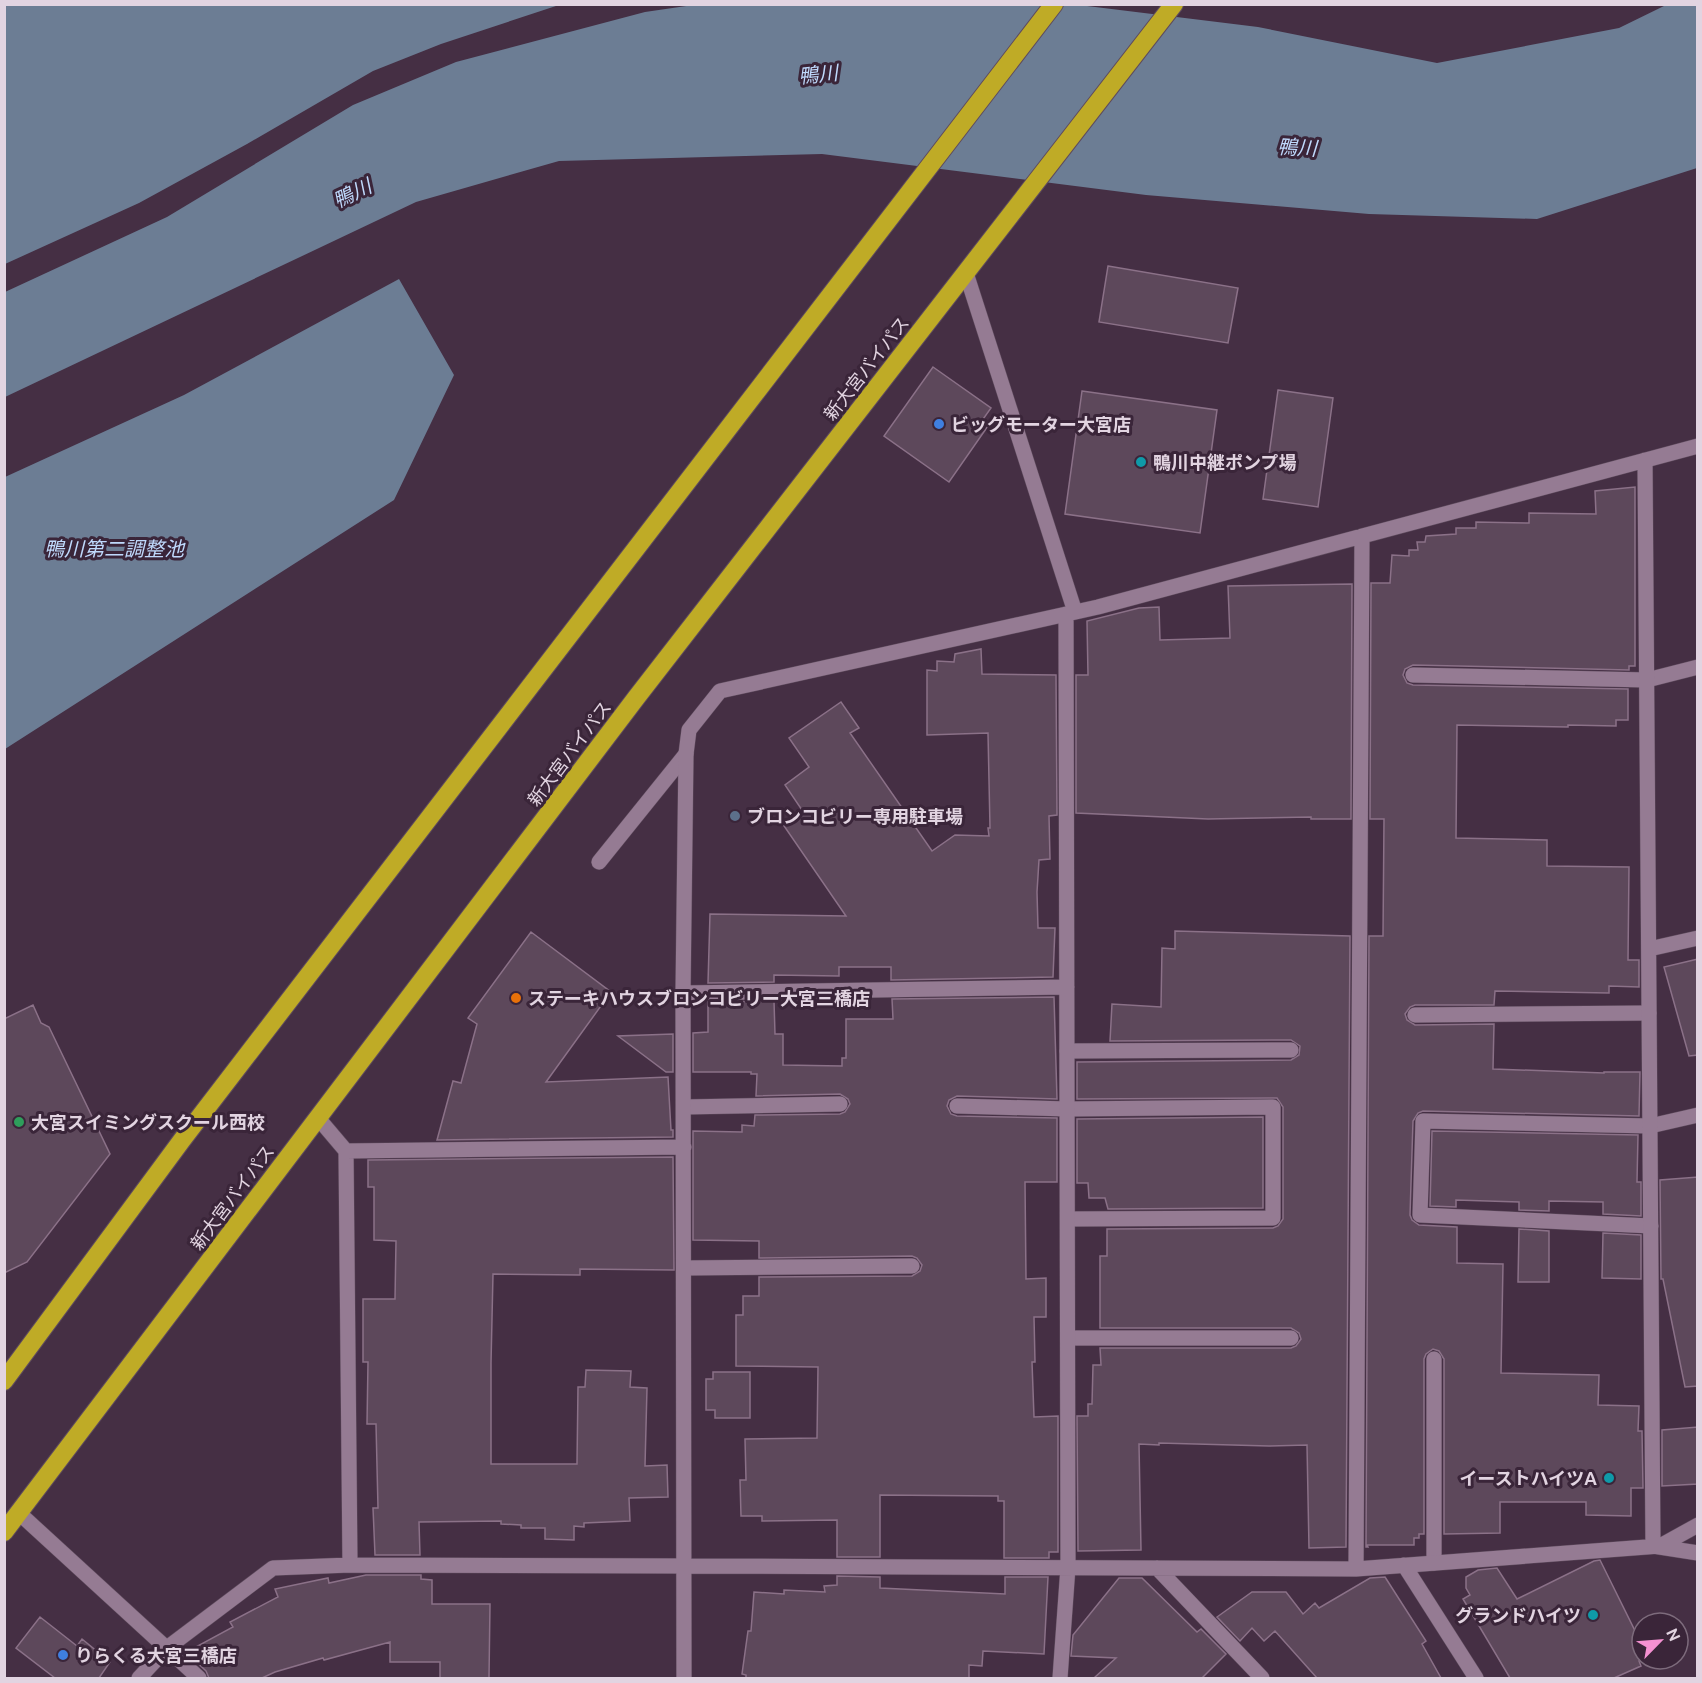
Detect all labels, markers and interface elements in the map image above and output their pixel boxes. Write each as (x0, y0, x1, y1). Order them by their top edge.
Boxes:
water label: 鴨川 (797, 60, 841, 88)
water label: 鴨川 (1276, 134, 1320, 160)
water label: 鴨川 (329, 173, 377, 212)
street label: 新大宮バイパス (819, 312, 913, 424)
place label: ビッグモーター大宮店 (951, 414, 1131, 434)
marker: ビッグモーター大宮店 (932, 417, 946, 431)
place label: 鴨川中継ポンプ場 (1153, 452, 1296, 472)
marker: 鴨川中継ポンプ場 (1134, 455, 1148, 469)
water label: 鴨川第二調整池 (44, 537, 186, 560)
street label: 新大宮バイパス (523, 697, 615, 809)
place label: ブロンコビリー専用駐車場 (747, 806, 963, 826)
marker: ブロンコビリー専用駐車場 (728, 809, 742, 823)
place label: ステーキハウスブロンコビリー大宮三橋店 (528, 988, 870, 1008)
marker: ステーキハウスブロンコビリー大宮三橋店 (509, 991, 523, 1005)
place label: 大宮スイミングスクール西校 (31, 1112, 265, 1132)
marker: 大宮スイミングスクール西校 (12, 1115, 26, 1129)
street label: 新大宮バイパス (186, 1141, 278, 1253)
place label: イーストハイツA (1460, 1468, 1597, 1488)
marker: イーストハイツA (1602, 1471, 1616, 1485)
place label: グランドハイツ (1455, 1605, 1581, 1625)
marker: グランドハイツ (1586, 1608, 1600, 1622)
north arrow (1630, 1611, 1690, 1671)
text: N (1663, 1625, 1684, 1644)
place label: りらくる大宮三橋店 (75, 1645, 237, 1665)
marker: りらくる大宮三橋店 (56, 1648, 70, 1662)

